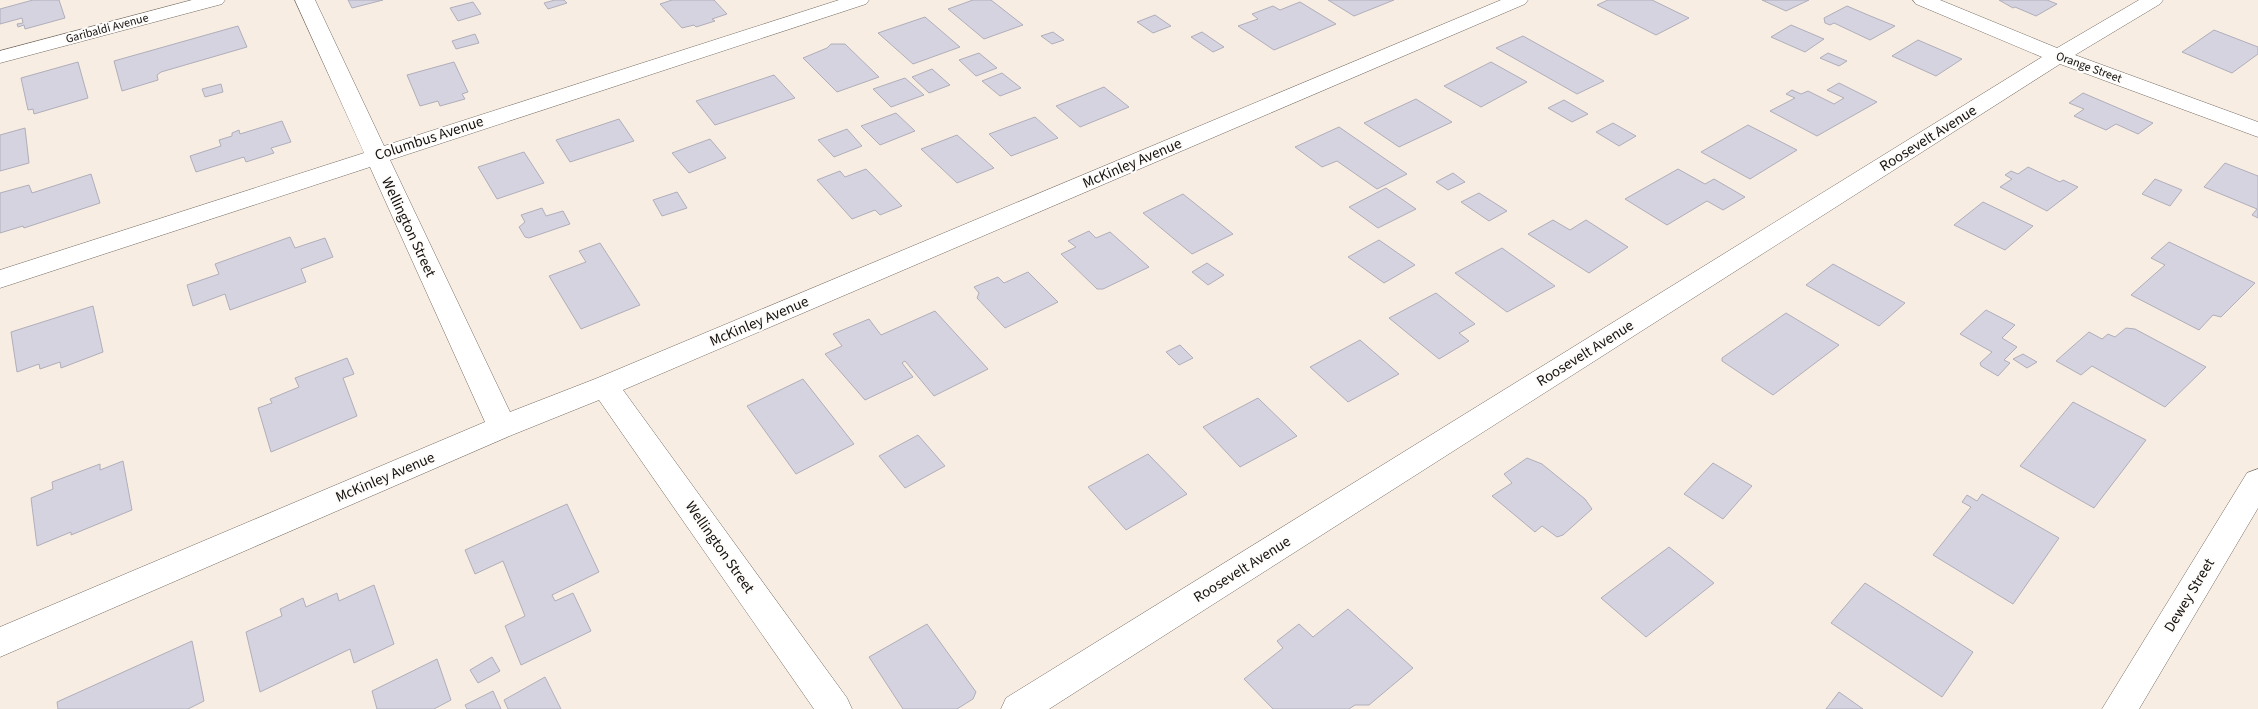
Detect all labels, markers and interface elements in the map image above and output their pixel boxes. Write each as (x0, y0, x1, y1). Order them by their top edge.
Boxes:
street label: Garibaldi Avenue (64, 9, 150, 48)
street label: Orange Street (2054, 48, 2124, 87)
street label: Roosevelt Avenue (1876, 100, 1981, 177)
street label: Columbus Avenue (372, 111, 486, 166)
street label: McKinley Avenue (1079, 133, 1185, 194)
street label: Wellington Street (376, 174, 441, 281)
street label: McKinley Avenue (706, 291, 812, 352)
street label: Roosevelt Avenue (1533, 315, 1638, 392)
street label: McKinley Avenue (332, 447, 438, 508)
street label: Wellington Street (680, 497, 759, 598)
street label: Roosevelt Avenue (1190, 531, 1295, 608)
street label: Dewey Street (2159, 554, 2220, 636)

